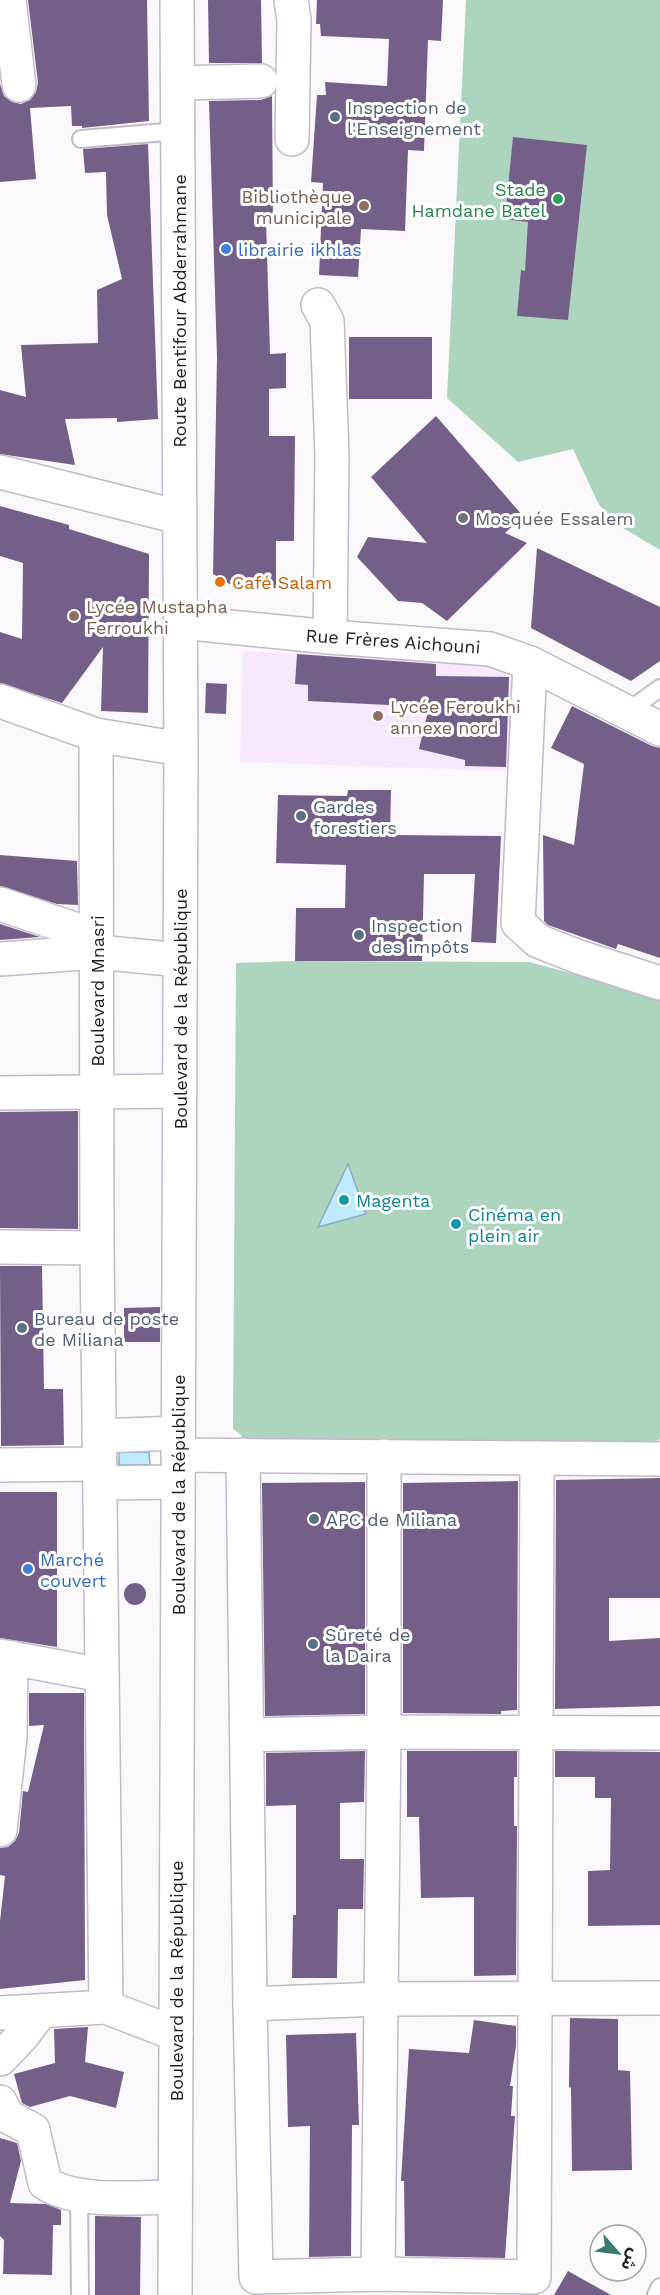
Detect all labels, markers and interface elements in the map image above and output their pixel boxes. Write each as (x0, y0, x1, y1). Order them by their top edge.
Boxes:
place label: Inspection de l'Enseignement (347, 97, 481, 139)
marker: Inspection de l'Enseignement (328, 110, 342, 124)
street label: Route Bentifour Abderrahmane (169, 174, 190, 448)
place label: Stade Hamdane Batel (411, 179, 546, 221)
place label: Bibliothèque municipale (241, 186, 352, 228)
marker: Stade Hamdane Batel (551, 192, 565, 206)
marker: Bibliothèque municipale (357, 199, 371, 213)
place label: librairie ikhlas (238, 239, 362, 260)
marker: librairie ikhlas (219, 242, 233, 256)
place label: Mosquée Essalem (475, 508, 634, 529)
marker: Mosquée Essalem (456, 511, 470, 525)
place label: Café Salam (232, 572, 332, 593)
marker: Café Salam (213, 575, 227, 589)
place label: Lycée Mustapha Ferroukhi (86, 596, 228, 638)
marker: Lycée Mustapha Ferroukhi (67, 609, 81, 623)
street label: Rue Frères Aichouni (305, 624, 481, 658)
place label: Lycée Feroukhi annexe nord (390, 696, 521, 738)
marker: Lycée Feroukhi annexe nord (371, 709, 385, 723)
place label: Gardes forestiers (313, 796, 397, 838)
marker: Gardes forestiers (294, 809, 308, 823)
street label: Boulevard de la République (170, 888, 191, 1130)
street label: Boulevard Mnasri (87, 915, 108, 1067)
place label: Inspection des impôts (371, 915, 469, 957)
marker: Inspection des impôts (352, 928, 366, 942)
place label: Magenta (356, 1190, 430, 1211)
marker: Magenta (337, 1193, 351, 1207)
place label: Cinéma en plein air (468, 1204, 561, 1246)
marker: Cinéma en plein air (449, 1217, 463, 1231)
place label: Bureau de poste de Miliana (34, 1308, 179, 1350)
marker: Bureau de poste de Miliana (15, 1321, 29, 1335)
street label: Boulevard de la République (168, 1374, 189, 1616)
place label: APC de Miliana (326, 1509, 457, 1530)
marker: APC de Miliana (307, 1512, 321, 1526)
place label: Marché couvert (40, 1549, 107, 1591)
marker: Marché couvert (21, 1562, 35, 1576)
place label: Sûreté de la Daira (325, 1624, 410, 1666)
marker: Sûreté de la Daira (306, 1637, 320, 1651)
street label: Boulevard de la République (166, 1860, 187, 2102)
north arrow (588, 2223, 648, 2283)
text: ش (617, 2246, 644, 2274)

